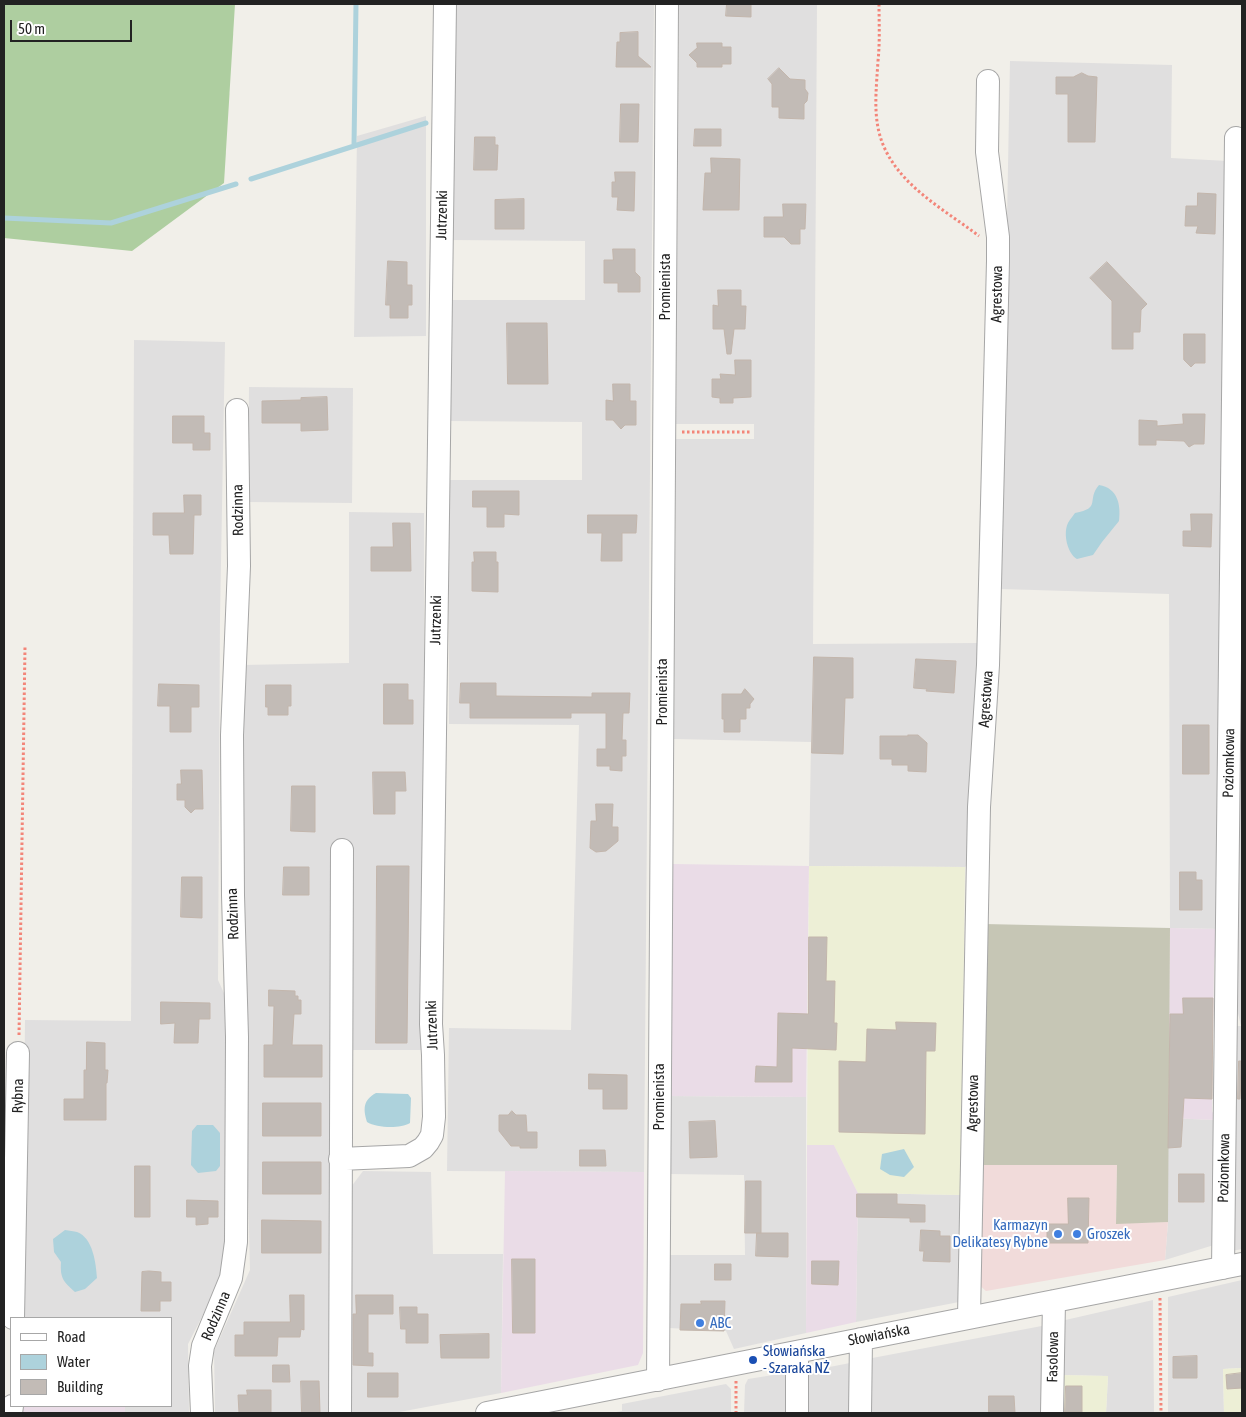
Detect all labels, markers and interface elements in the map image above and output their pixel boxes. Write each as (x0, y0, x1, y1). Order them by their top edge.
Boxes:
scale bar (12, 10, 135, 42)
text: 50 m (18, 20, 45, 37)
street label: Jutrzenki (433, 190, 451, 240)
street label: Promienista (656, 253, 674, 321)
street label: Agrestowa (988, 265, 1006, 323)
street label: Rodzinna (229, 484, 247, 536)
street label: Jutrzenki (427, 595, 445, 645)
street label: Promienista (653, 658, 671, 726)
street label: Agrestowa (975, 670, 997, 728)
street label: Poziomkowa (1219, 728, 1239, 798)
street label: Rodzinna (223, 888, 243, 940)
street label: Jutrzenki (422, 1000, 442, 1050)
street label: Promienista (650, 1063, 668, 1131)
street label: Agrestowa (964, 1074, 982, 1132)
street label: Rybna (9, 1078, 27, 1114)
street label: Poziomkowa (1214, 1133, 1234, 1203)
place label: Karmazyn Delikatesy Rybne (952, 1216, 1048, 1251)
place label: Groszek (1087, 1225, 1130, 1243)
marker: Karmazyn Delikatesy Rybne (1052, 1228, 1064, 1240)
marker: Groszek (1071, 1228, 1083, 1240)
street label: Rodzinna (198, 1289, 234, 1343)
place label: ABC (710, 1314, 731, 1332)
legend (10, 1317, 172, 1407)
marker: ABC (694, 1317, 706, 1329)
street label: Słowiańska (847, 1320, 911, 1350)
text: Road (57, 1328, 86, 1345)
street label: Fasolowa (1044, 1331, 1062, 1383)
place label: Słowiańska - Szaraka NŻ (763, 1342, 830, 1377)
text: Water (57, 1353, 90, 1370)
marker: Słowiańska - Szaraka NŻ (747, 1354, 759, 1366)
text: Building (57, 1378, 103, 1395)

